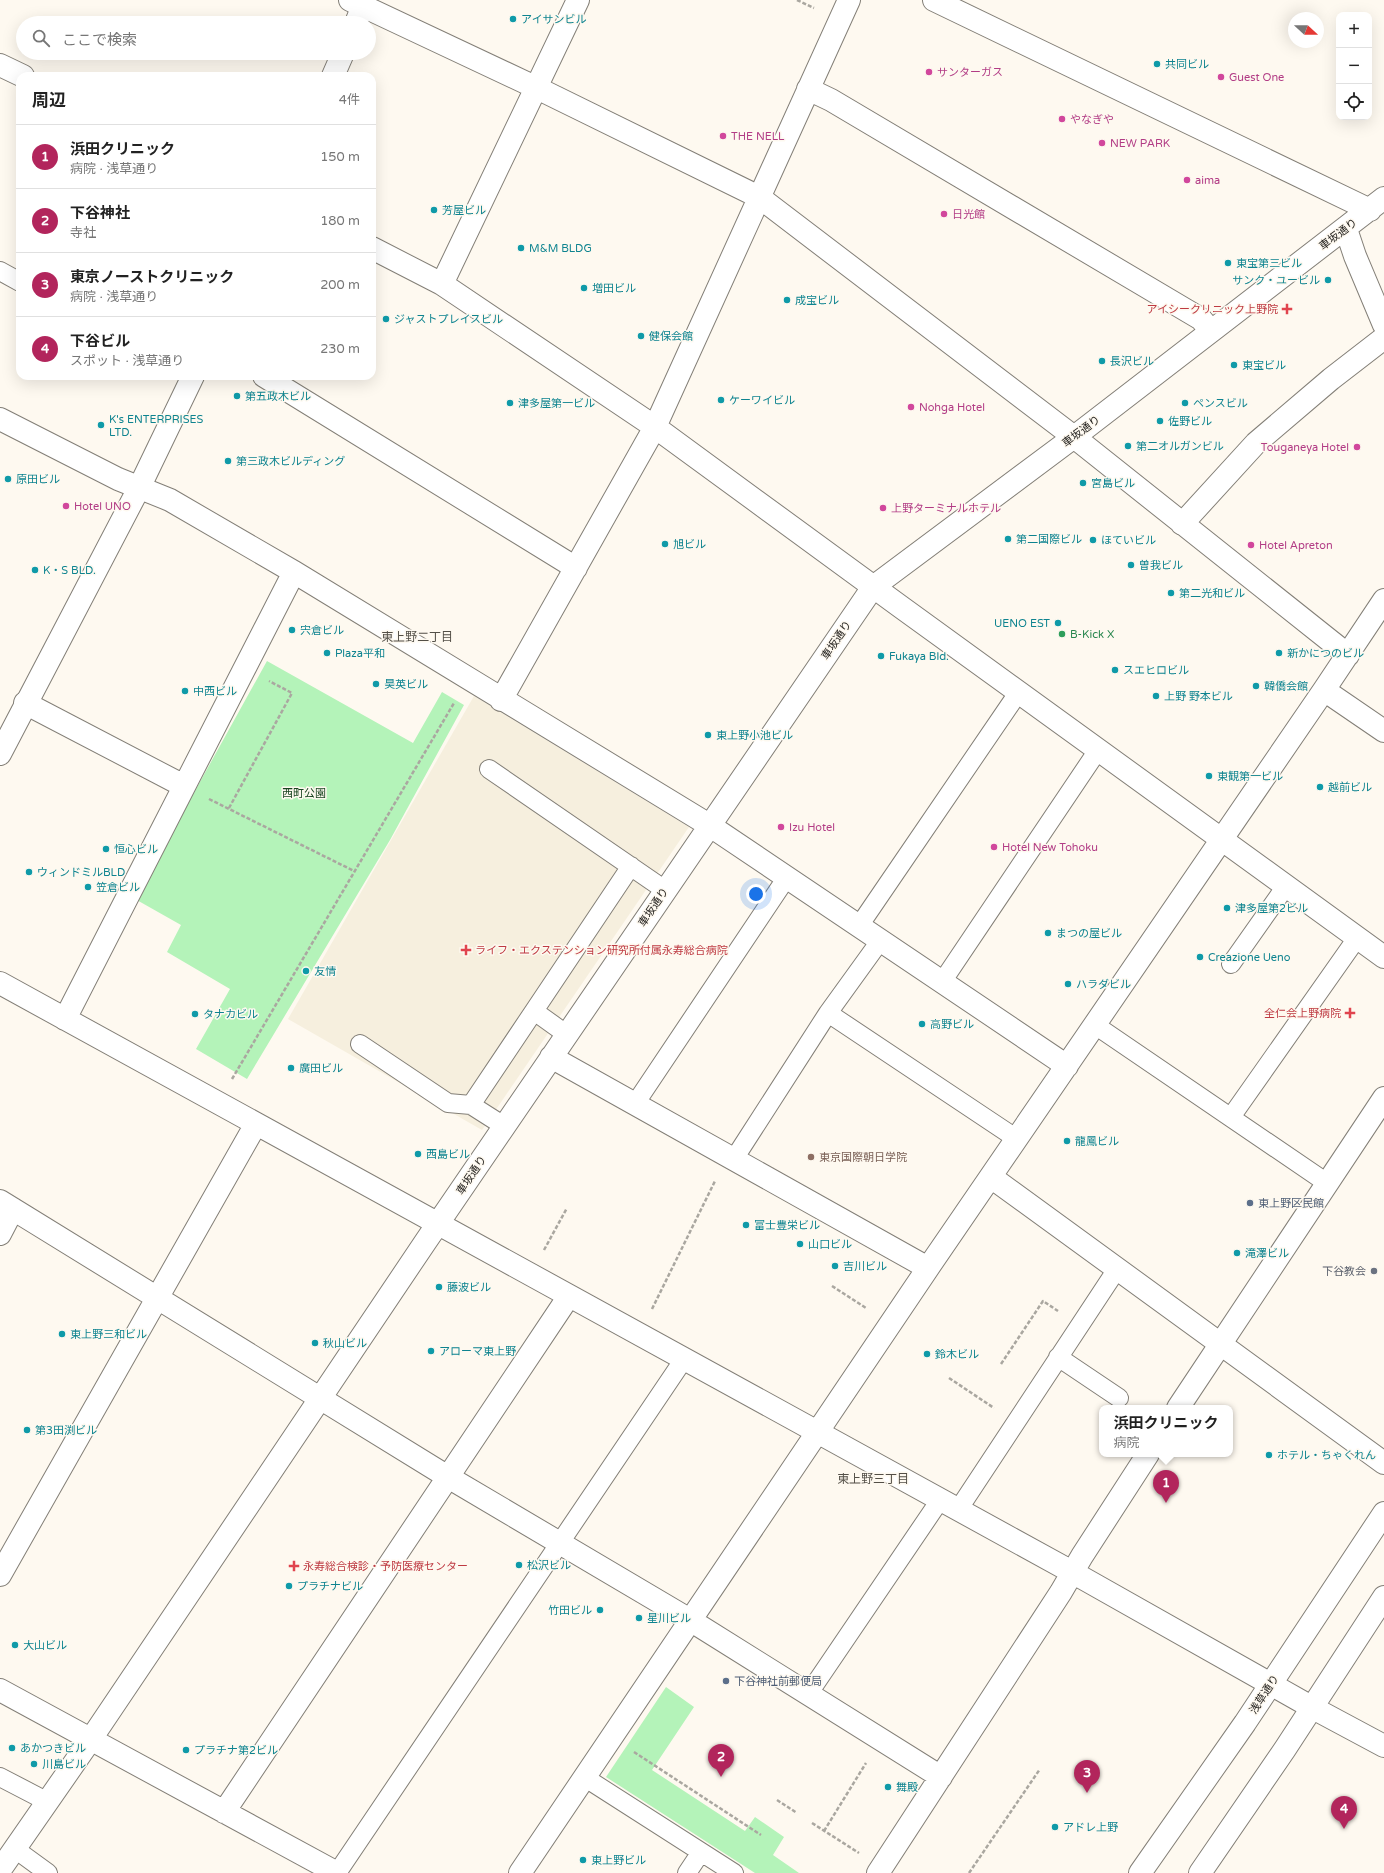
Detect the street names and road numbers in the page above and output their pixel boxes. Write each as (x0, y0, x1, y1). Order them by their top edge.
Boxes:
street label: 車坂通り (1317, 216, 1360, 253)
street label: 車坂通り (1060, 413, 1103, 450)
street label: 車坂通り (819, 618, 854, 662)
street label: 車坂通り (636, 885, 671, 929)
street label: 車坂通り (454, 1153, 489, 1197)
street label: 浅草通り (1247, 1672, 1282, 1716)

